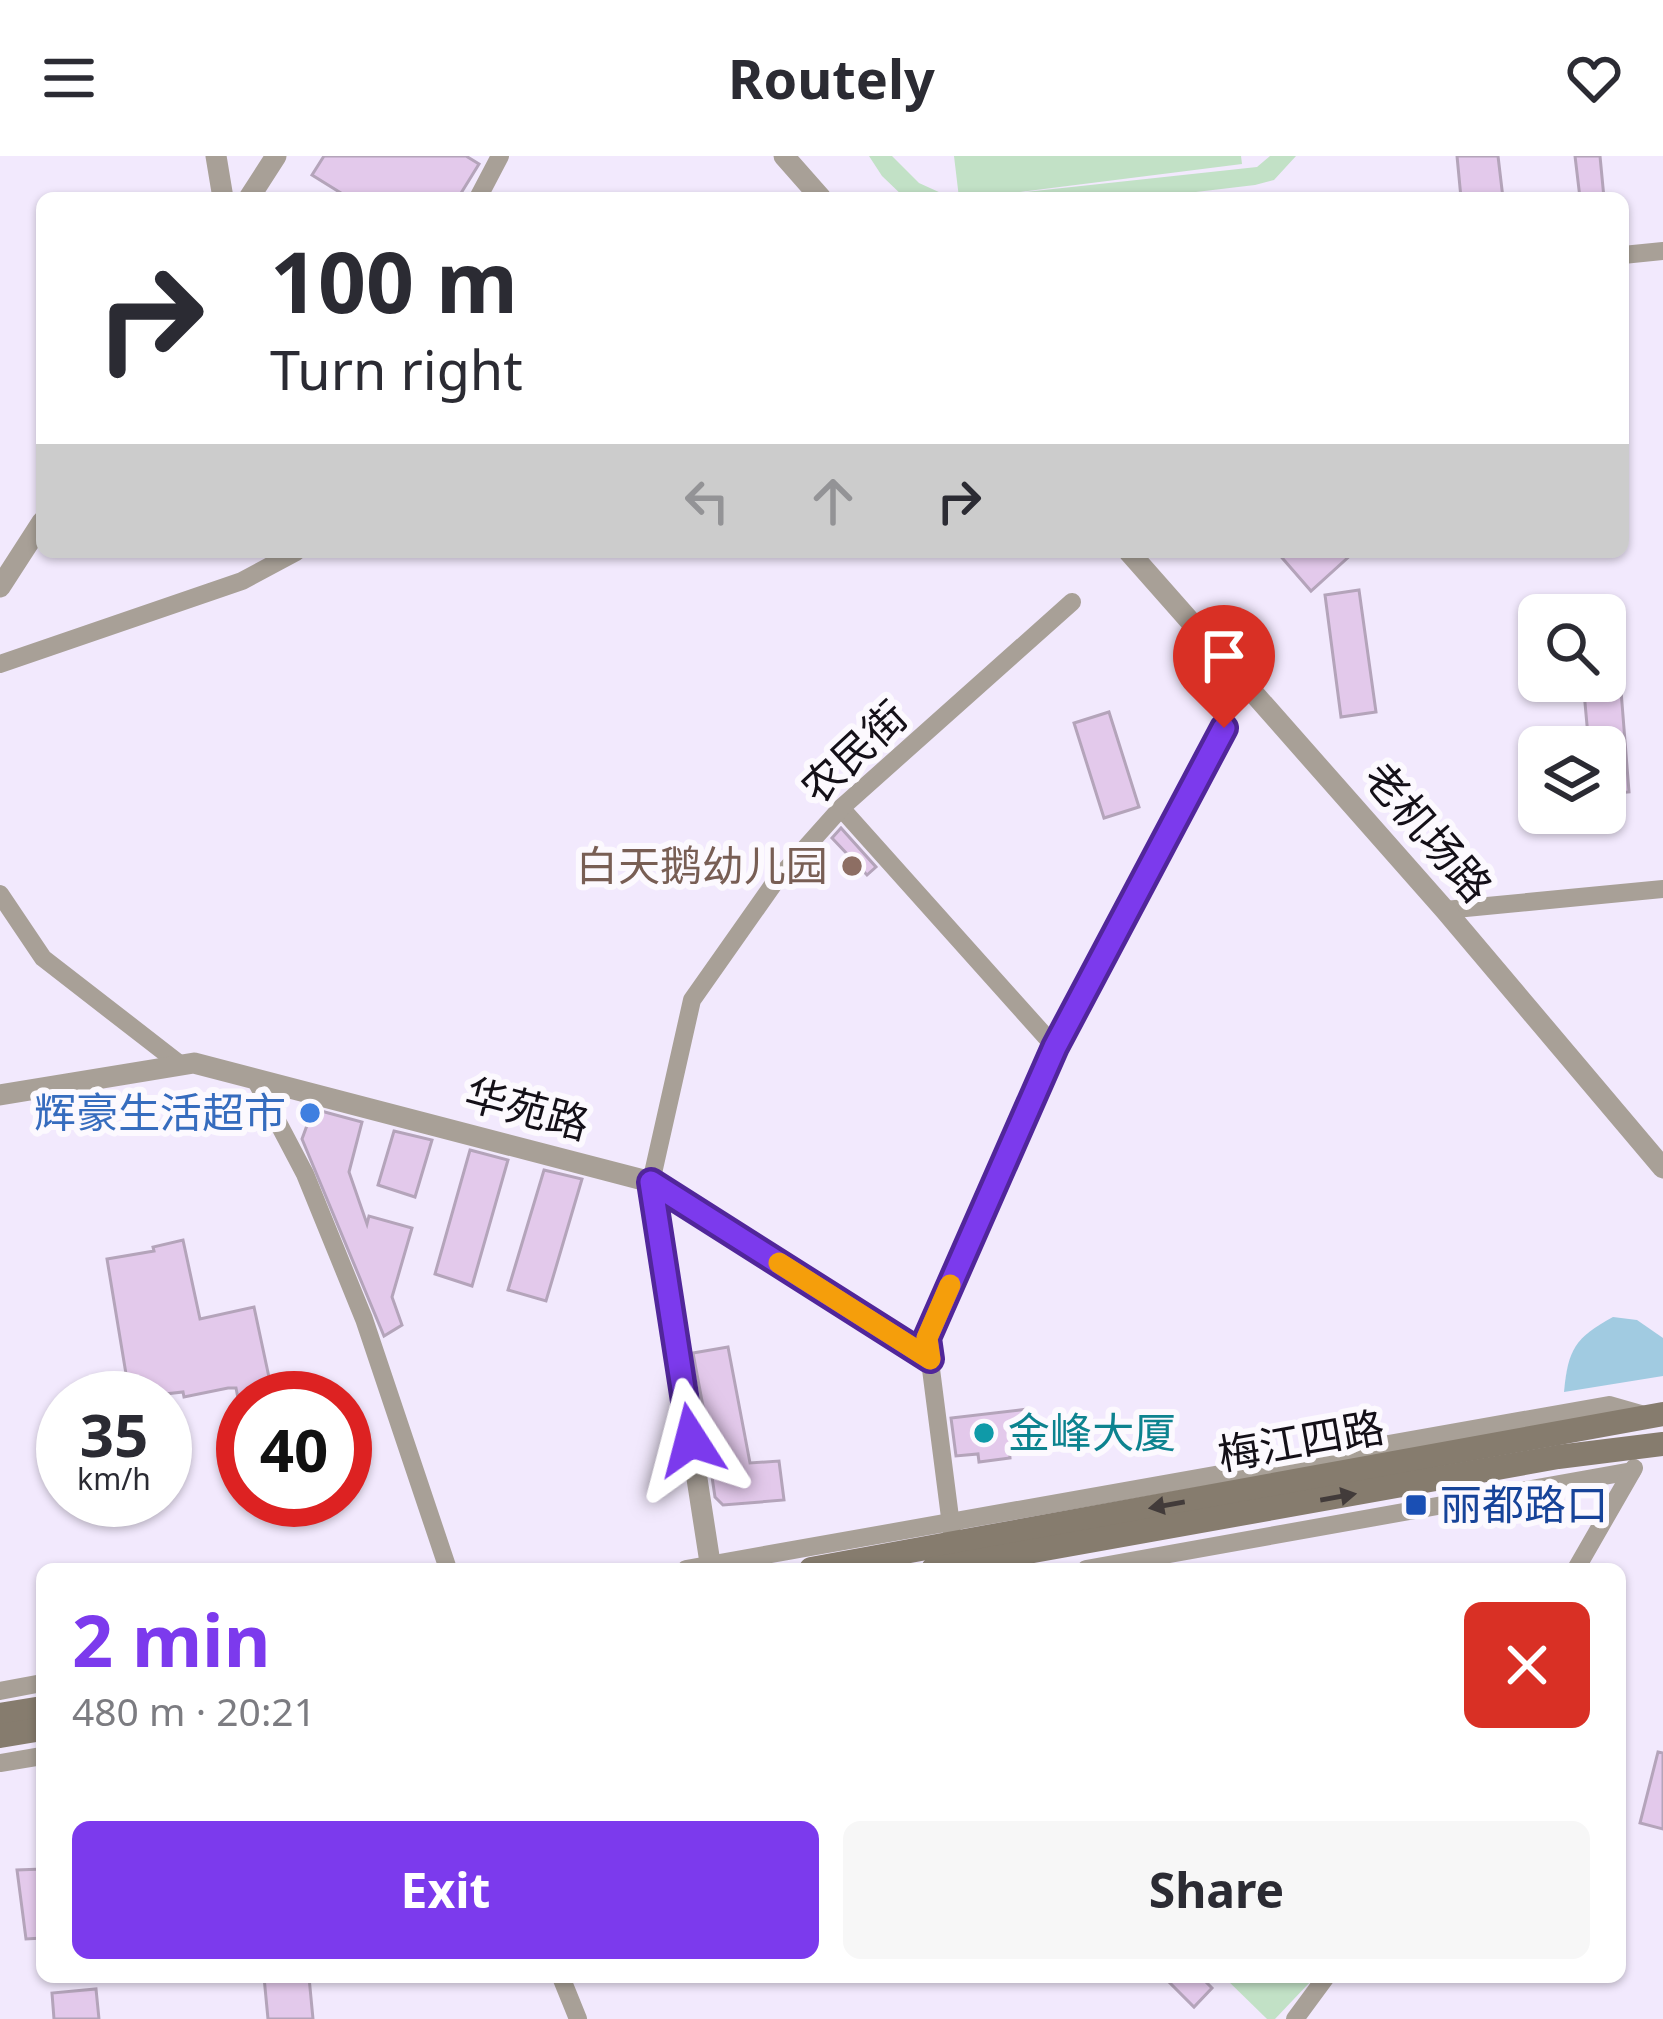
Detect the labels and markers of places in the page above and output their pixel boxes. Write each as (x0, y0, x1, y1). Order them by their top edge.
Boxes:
pin (1173, 605, 1275, 728)
place label: 白天鹅幼儿园 (576, 836, 828, 893)
marker: 白天鹅幼儿园 (839, 853, 865, 879)
place label: 辉豪生活超市 (34, 1083, 286, 1140)
marker: 辉豪生活超市 (297, 1100, 323, 1126)
place label: 金峰大厦 (1008, 1403, 1176, 1460)
marker: 金峰大厦 (971, 1420, 997, 1446)
place label: 丽都路口 (1440, 1475, 1608, 1532)
marker: 丽都路口 (1403, 1492, 1429, 1518)

